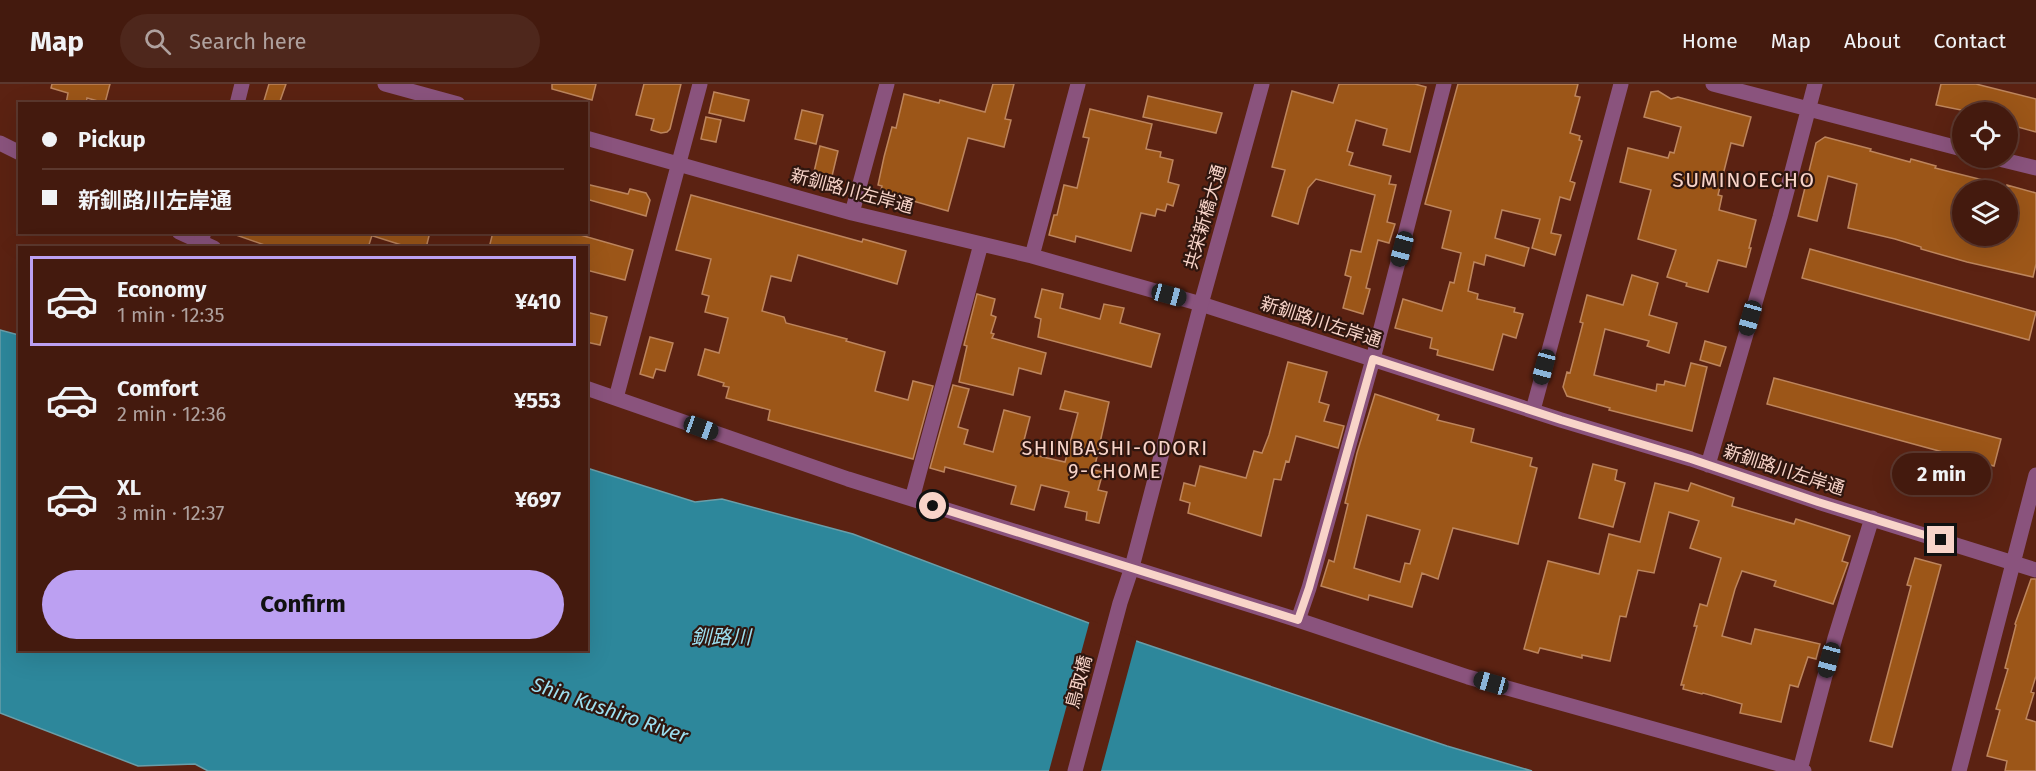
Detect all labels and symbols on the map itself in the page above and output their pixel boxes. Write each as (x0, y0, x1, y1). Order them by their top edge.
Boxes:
street label: 共栄新橋大通 (1180, 162, 1230, 272)
street label: 新釧路川左岸通 (788, 164, 916, 218)
district label: SUMINOECHO (1672, 167, 1816, 193)
car (1389, 229, 1415, 269)
car (1149, 282, 1189, 308)
street label: 新釧路川左岸通 (1258, 292, 1384, 352)
car (1736, 298, 1764, 338)
car (1531, 347, 1557, 387)
car (681, 413, 721, 443)
district label: SHINBASHI-ODORI 9-CHOME (1021, 436, 1209, 483)
street label: 新釧路川左岸通 (1721, 440, 1847, 500)
callout: 2 min (1892, 453, 1990, 495)
route start (919, 492, 946, 519)
route end (1927, 526, 1954, 553)
water label: 釧路川 (691, 625, 753, 649)
car (1816, 640, 1842, 680)
street label: 鳥取橋 (1061, 653, 1097, 711)
car (1471, 669, 1511, 697)
water label: Shin Kushiro River (528, 672, 692, 748)

